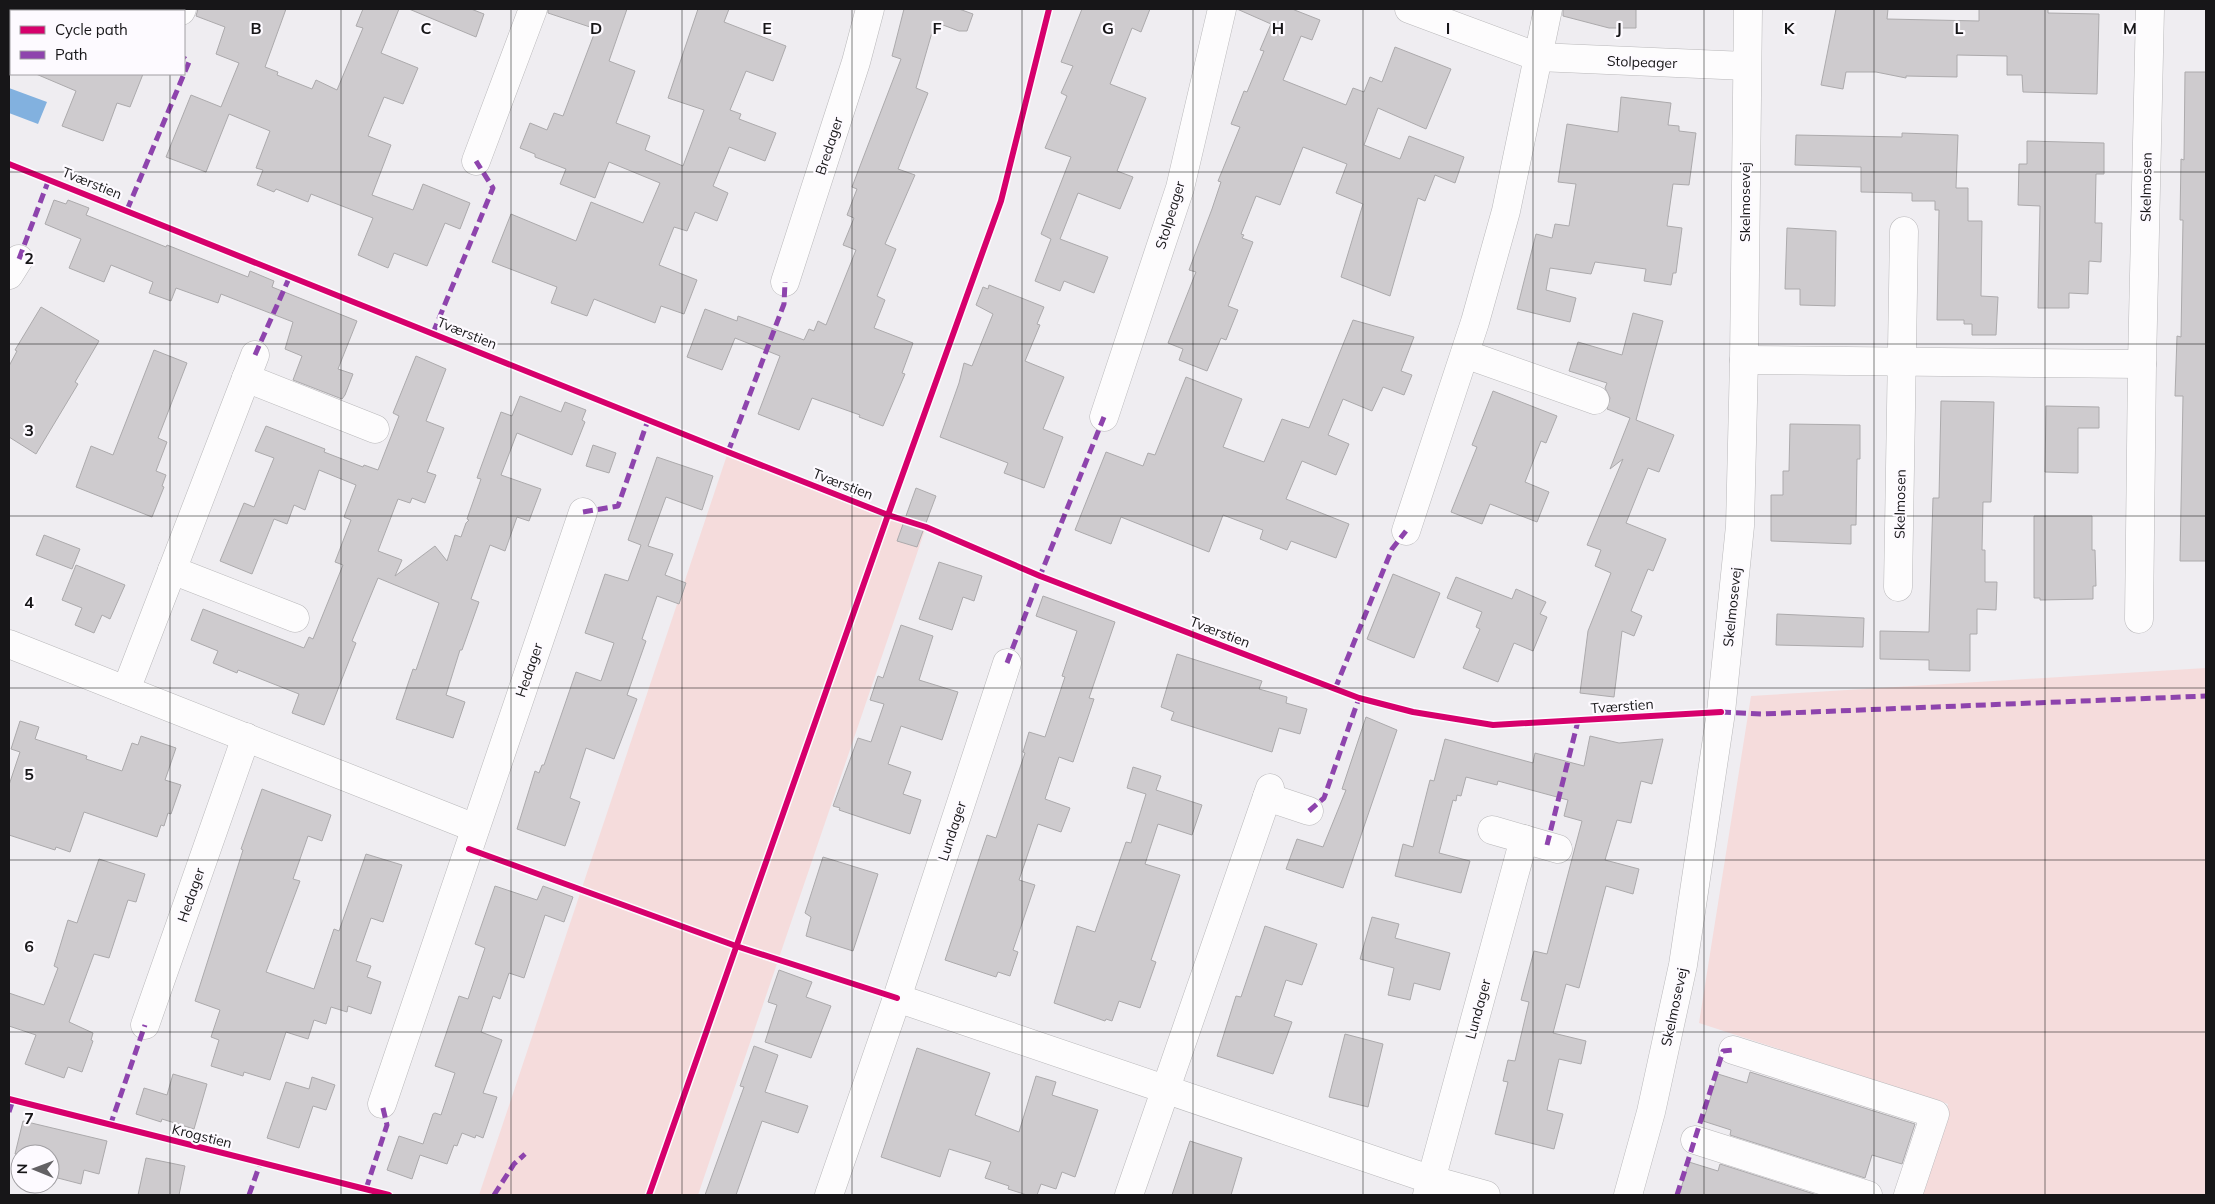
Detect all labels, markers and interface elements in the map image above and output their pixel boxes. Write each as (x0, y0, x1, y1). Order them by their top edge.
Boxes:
legend (10, 10, 185, 75)
text: B (250, 18, 262, 38)
text: C (421, 18, 432, 38)
text: D (590, 18, 602, 38)
text: E (762, 18, 772, 38)
text: F (932, 18, 942, 38)
text: G (1102, 18, 1114, 38)
text: H (1272, 18, 1284, 38)
text: I (1446, 18, 1450, 38)
text: J (1616, 18, 1622, 38)
text: K (1784, 18, 1796, 38)
text: L (1955, 18, 1964, 38)
text: M (2123, 18, 2137, 38)
text: Cycle path (55, 20, 128, 39)
text: Path (55, 45, 87, 64)
street label: Stolpeager (1606, 52, 1678, 72)
street label: Bredager (811, 114, 847, 177)
street label: Skelmosen (2136, 152, 2156, 222)
street label: Skelmosevej (1736, 162, 1754, 242)
street label: Tværstien (59, 163, 125, 203)
street label: Stolpeager (1151, 178, 1189, 251)
text: 2 (24, 248, 34, 268)
street label: Tværstien (434, 313, 500, 353)
text: 3 (24, 420, 34, 440)
street label: Tværstien (810, 464, 876, 504)
street label: Skelmosen (1890, 469, 1910, 539)
street label: Skelmosevej (1719, 566, 1745, 648)
text: 4 (24, 592, 34, 612)
street label: Tværstien (1187, 612, 1253, 652)
street label: Hedager (511, 640, 547, 700)
street label: Tværstien (1590, 695, 1654, 717)
text: 5 (24, 764, 34, 784)
street label: Lundager (934, 798, 970, 863)
street label: Hedager (173, 865, 209, 925)
text: 6 (24, 936, 34, 956)
street label: Skelmosevej (1657, 966, 1691, 1048)
street label: Lundager (1461, 976, 1495, 1041)
text: 7 (24, 1108, 34, 1128)
street label: Krogstien (170, 1120, 234, 1152)
north arrow (10, 1144, 60, 1194)
text: N (13, 1163, 31, 1174)

